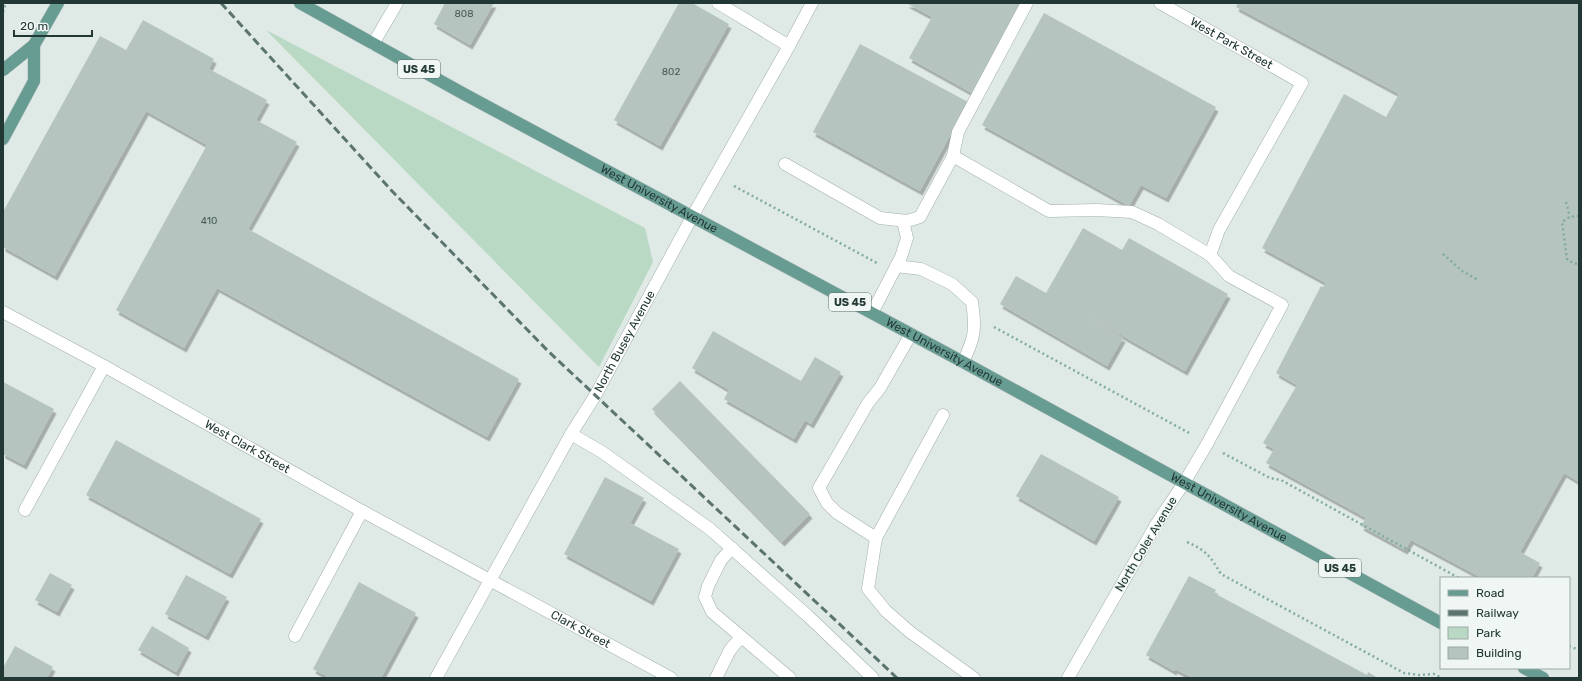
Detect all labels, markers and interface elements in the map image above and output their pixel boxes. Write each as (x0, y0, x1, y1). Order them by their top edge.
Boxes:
house number: 808 (454, 8, 474, 20)
scale bar (14, 12, 92, 38)
street label: West Park Street (1188, 14, 1275, 72)
text: 20 m (20, 19, 48, 33)
road number: US 45 (398, 60, 440, 78)
house number: 802 (662, 66, 680, 78)
street label: West University Avenue (598, 162, 720, 236)
house number: 410 (201, 215, 217, 227)
street label: North Busey Avenue (591, 288, 658, 395)
road number: US 45 (829, 293, 871, 311)
street label: West University Avenue (884, 315, 1006, 390)
street label: West Clark Street (202, 417, 293, 476)
street label: West University Avenue (1168, 470, 1290, 545)
street label: North Coler Avenue (1112, 494, 1180, 594)
road number: US 45 (1319, 559, 1361, 577)
legend (1440, 577, 1570, 669)
text: Road (1476, 586, 1504, 600)
text: Railway (1476, 606, 1519, 620)
street label: Clark Street (548, 607, 613, 651)
text: Park (1476, 626, 1502, 640)
text: Building (1476, 646, 1522, 660)

